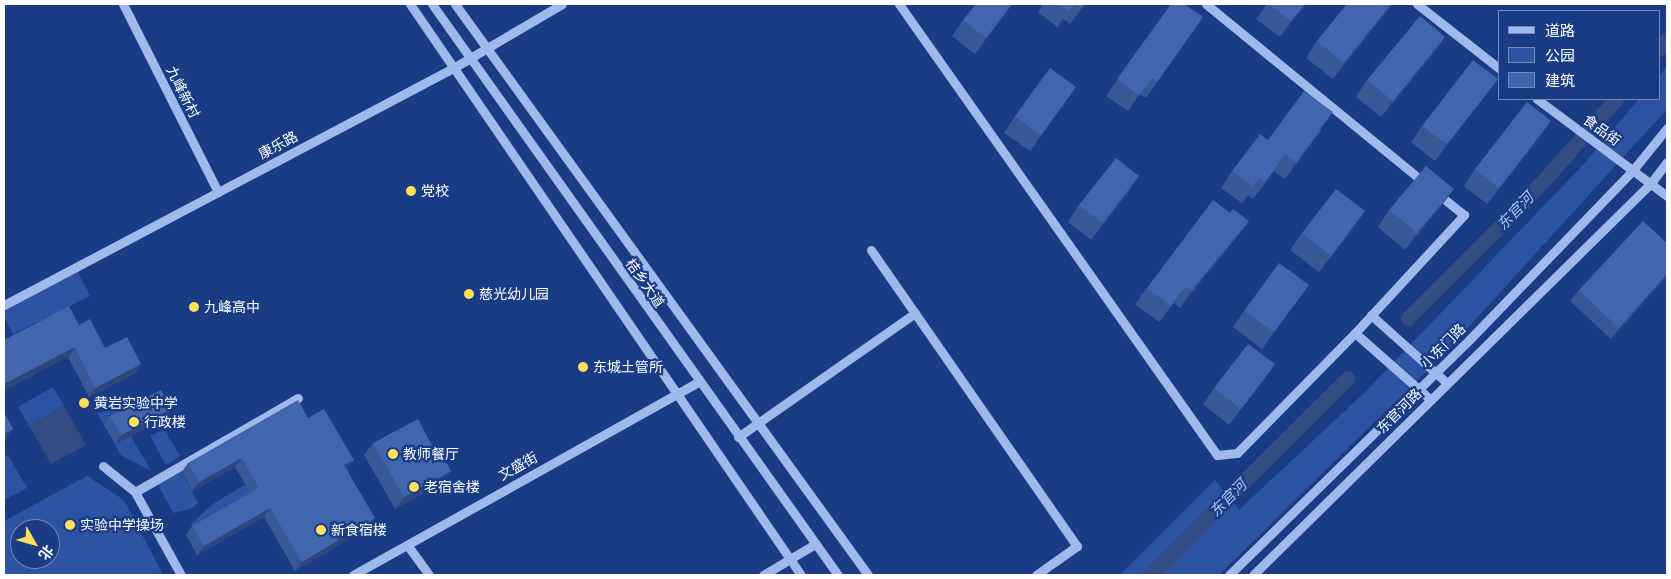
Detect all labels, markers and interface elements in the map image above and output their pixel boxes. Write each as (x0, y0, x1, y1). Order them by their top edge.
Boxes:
legend (1498, 10, 1661, 100)
text: 道路 (1545, 22, 1575, 39)
text: 公园 (1545, 47, 1575, 64)
street label: 九峰新村 (163, 63, 203, 121)
text: 建筑 (1545, 72, 1575, 89)
street label: 食品街 (1580, 111, 1624, 149)
street label: 康乐路 (256, 128, 300, 162)
place label: 党校 (421, 183, 449, 199)
marker: 党校 (405, 185, 417, 197)
water label: 东官河 (1493, 189, 1537, 233)
street label: 桔乡大道 (622, 255, 668, 311)
place label: 慈光幼儿园 (479, 286, 549, 302)
marker: 慈光幼儿园 (463, 288, 475, 300)
place label: 九峰高中 (204, 299, 260, 315)
marker: 九峰高中 (188, 301, 200, 313)
street label: 小东门路 (1417, 320, 1469, 372)
place label: 东城土管所 (593, 359, 663, 375)
marker: 东城土管所 (577, 361, 589, 373)
street label: 东官河路 (1373, 385, 1425, 437)
place label: 黄岩实验中学 (94, 395, 178, 411)
marker: 黄岩实验中学 (78, 397, 90, 409)
place label: 行政楼 (144, 414, 186, 430)
marker: 行政楼 (128, 416, 140, 428)
place label: 教师餐厅 (403, 446, 459, 462)
marker: 教师餐厅 (387, 448, 399, 460)
street label: 文盛街 (496, 448, 540, 484)
water label: 东官河 (1206, 476, 1250, 520)
place label: 老宿舍楼 (424, 479, 480, 495)
marker: 老宿舍楼 (408, 481, 420, 493)
place label: 实验中学操场 (80, 517, 164, 533)
north arrow (10, 519, 60, 569)
marker: 实验中学操场 (64, 519, 76, 531)
place label: 新食宿楼 (331, 522, 387, 538)
marker: 新食宿楼 (315, 524, 327, 536)
text: 北 (35, 542, 57, 563)

